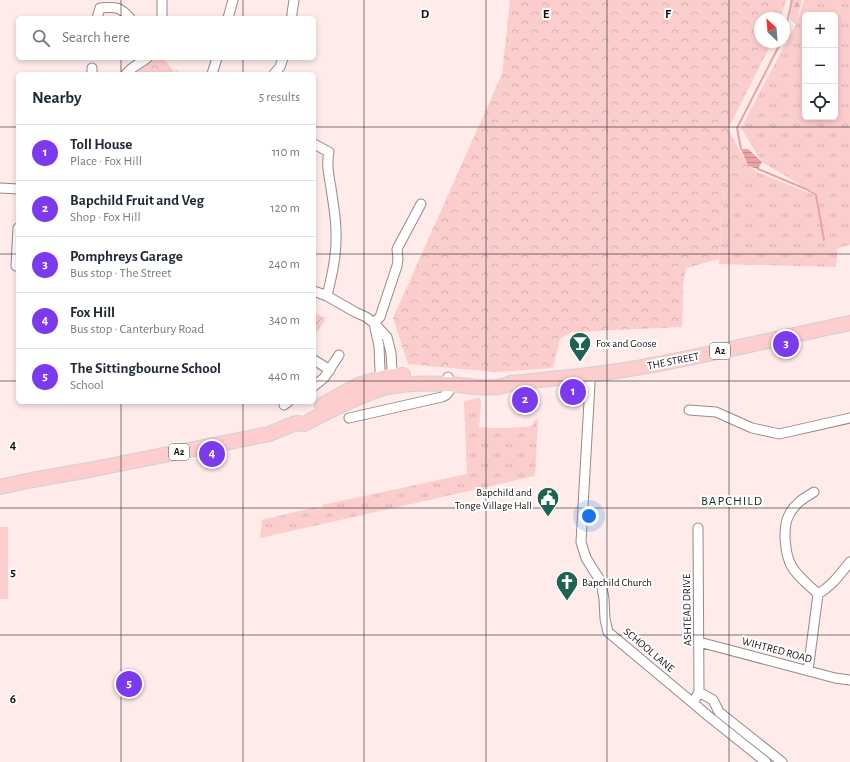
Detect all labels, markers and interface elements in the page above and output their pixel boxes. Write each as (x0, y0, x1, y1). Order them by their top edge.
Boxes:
text: D (421, 8, 430, 21)
text: E (543, 8, 550, 21)
text: F (665, 8, 672, 21)
north arrow (754, 12, 790, 48)
map controls (802, 12, 838, 120)
button: + (802, 12, 838, 48)
search box (16, 16, 316, 60)
icon: search (30, 27, 52, 49)
text: Search here (62, 30, 130, 45)
button: − (802, 48, 838, 84)
button: locate (802, 84, 838, 120)
text: Nearby (32, 89, 82, 106)
text: 5 results (259, 91, 300, 104)
text: Toll House (70, 137, 132, 152)
text: 1 (43, 146, 47, 159)
text: 110 m (272, 146, 300, 159)
text: Place · Fox Hill (70, 155, 142, 168)
text: Bapchild Fruit and Veg (70, 193, 204, 208)
text: 2 (42, 202, 48, 215)
text: 120 m (270, 202, 300, 215)
text: Shop · Fox Hill (70, 211, 141, 224)
text: Pomphreys Garage (70, 249, 183, 264)
text: 3 (42, 258, 48, 271)
text: 240 m (268, 258, 300, 271)
text: Bus stop · The Street (70, 267, 171, 280)
text: Fox Hill (70, 305, 115, 320)
text: 4 (42, 314, 48, 327)
text: 340 m (269, 314, 300, 327)
text: Bus stop · Canterbury Road (70, 323, 204, 336)
pin: 3 (773, 329, 799, 359)
bar icon: Fox and Goose (567, 330, 593, 363)
place label: Fox and Goose (596, 338, 657, 349)
road number: A2 (710, 343, 730, 359)
street label: THE STREET (646, 350, 700, 371)
text: The Sittingbourne School (70, 361, 221, 376)
text: 5 (42, 370, 48, 383)
text: 440 m (268, 370, 300, 383)
pin: 1 (560, 377, 586, 407)
text: School (70, 379, 104, 392)
pin: 2 (512, 385, 538, 415)
text: 4 (10, 439, 17, 452)
pin: 4 (199, 439, 225, 469)
road number: A2 (169, 444, 189, 460)
public building icon: Bapchild and Tonge Village Hall (535, 485, 561, 518)
place label: Bapchild and Tonge Village Hall (455, 487, 532, 511)
district label: BAPCHILD (701, 495, 763, 508)
your location (579, 506, 599, 526)
text: 5 (10, 566, 16, 579)
church icon: Bapchild Church (554, 569, 580, 602)
street label: ASHTEAD DRIVE (681, 573, 693, 646)
place label: Bapchild Church (582, 577, 652, 588)
street label: SCHOOL LANE (622, 626, 677, 675)
street label: WIHTRED ROAD (741, 635, 813, 665)
pin: 5 (116, 669, 142, 699)
text: 6 (10, 693, 16, 706)

